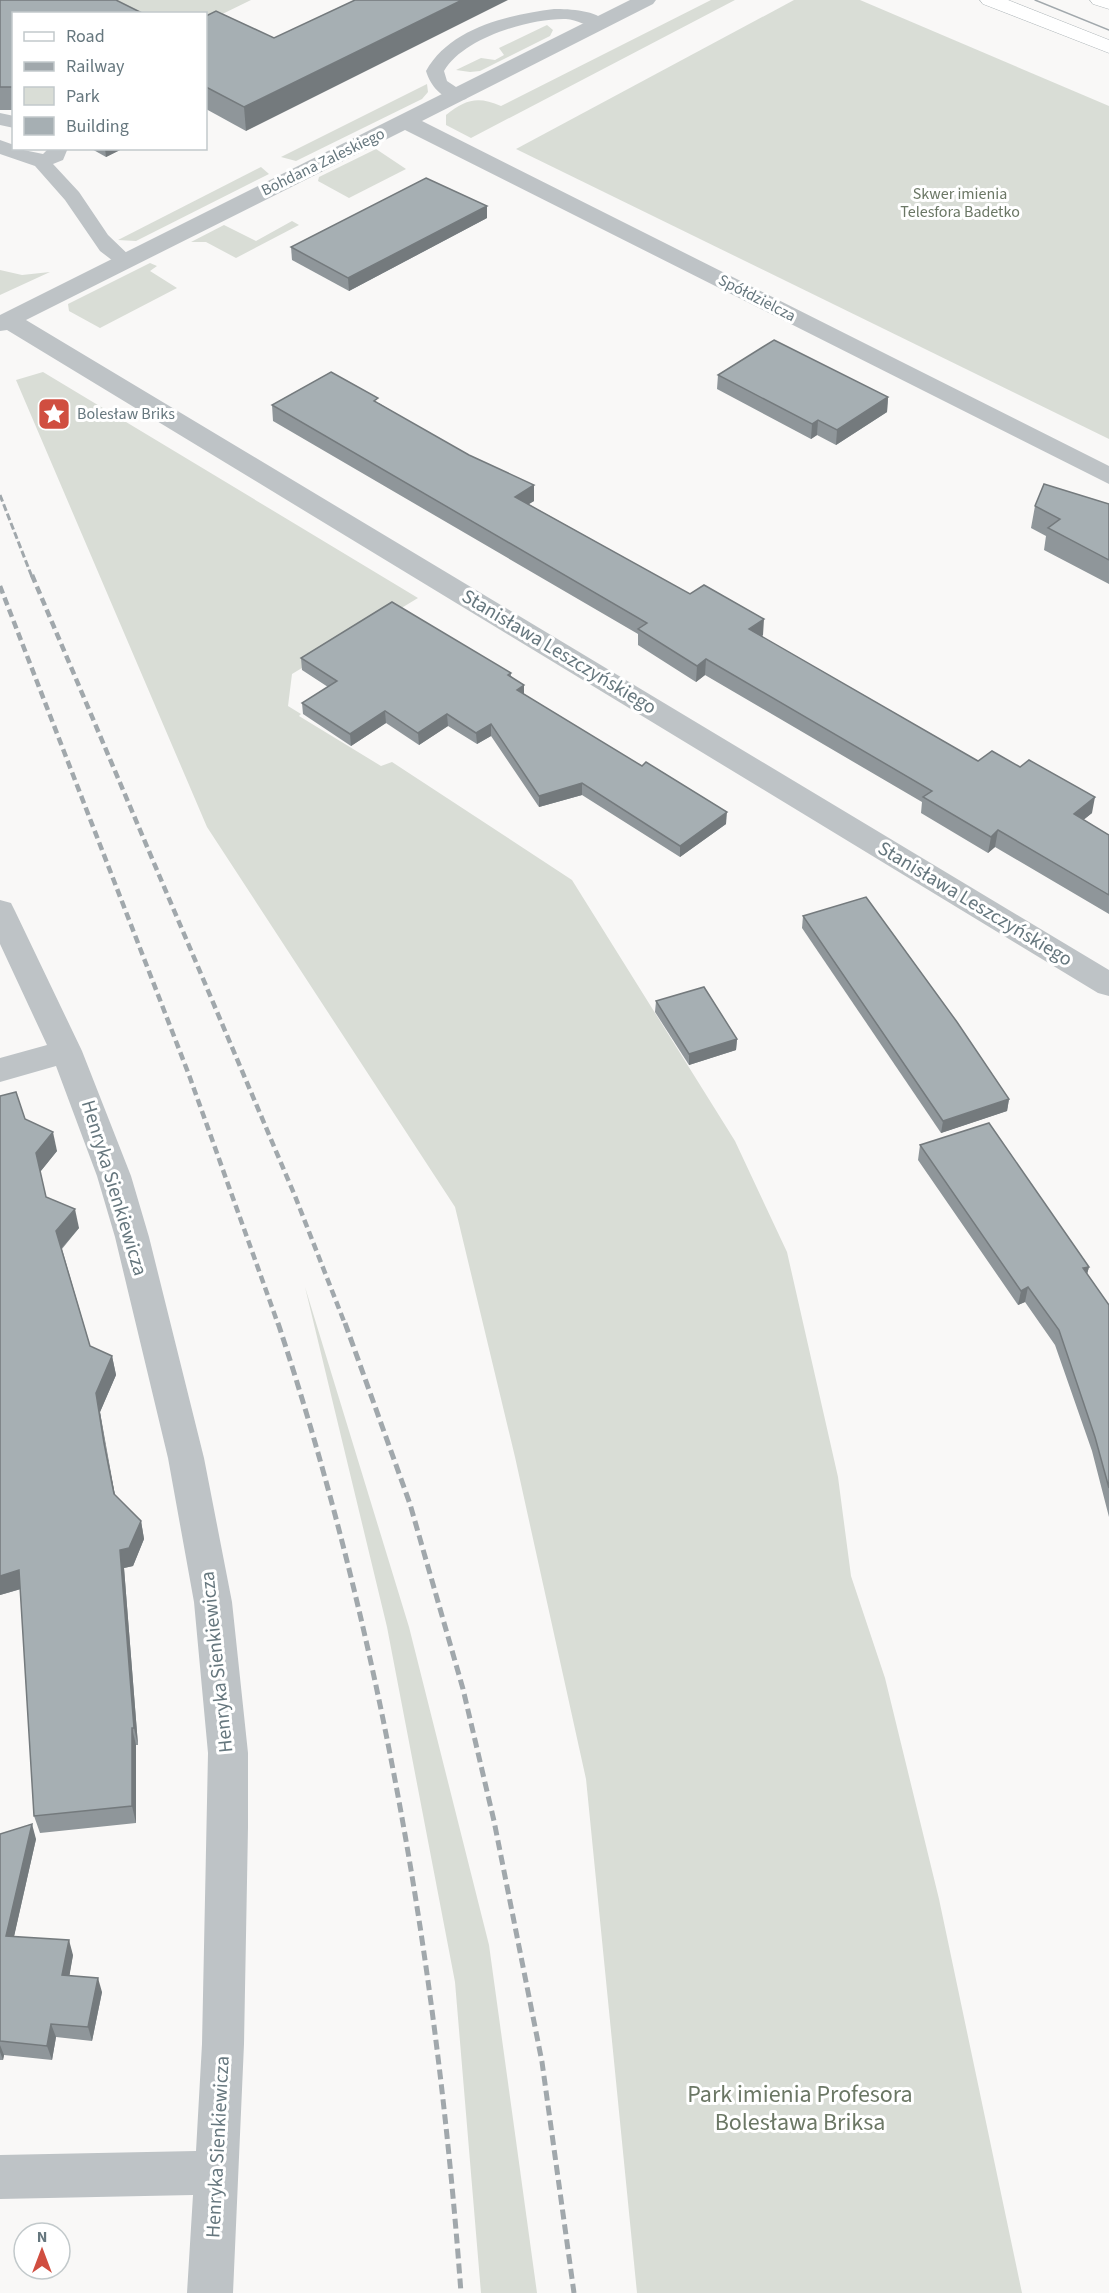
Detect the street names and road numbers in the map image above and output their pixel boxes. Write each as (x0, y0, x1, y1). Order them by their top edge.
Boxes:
street label: Bohdana Zaleskiego (257, 123, 389, 201)
street label: Spółdzielcza (714, 269, 800, 327)
street label: Stanisława Leszczyńskiego (456, 583, 662, 721)
street label: Stanisława Leszczyńskiego (872, 835, 1078, 973)
street label: Henryka Sienkiewicza (74, 1097, 154, 1279)
street label: Henryka Sienkiewicza (194, 1570, 240, 1754)
street label: Henryka Sienkiewicza (199, 2055, 237, 2239)

